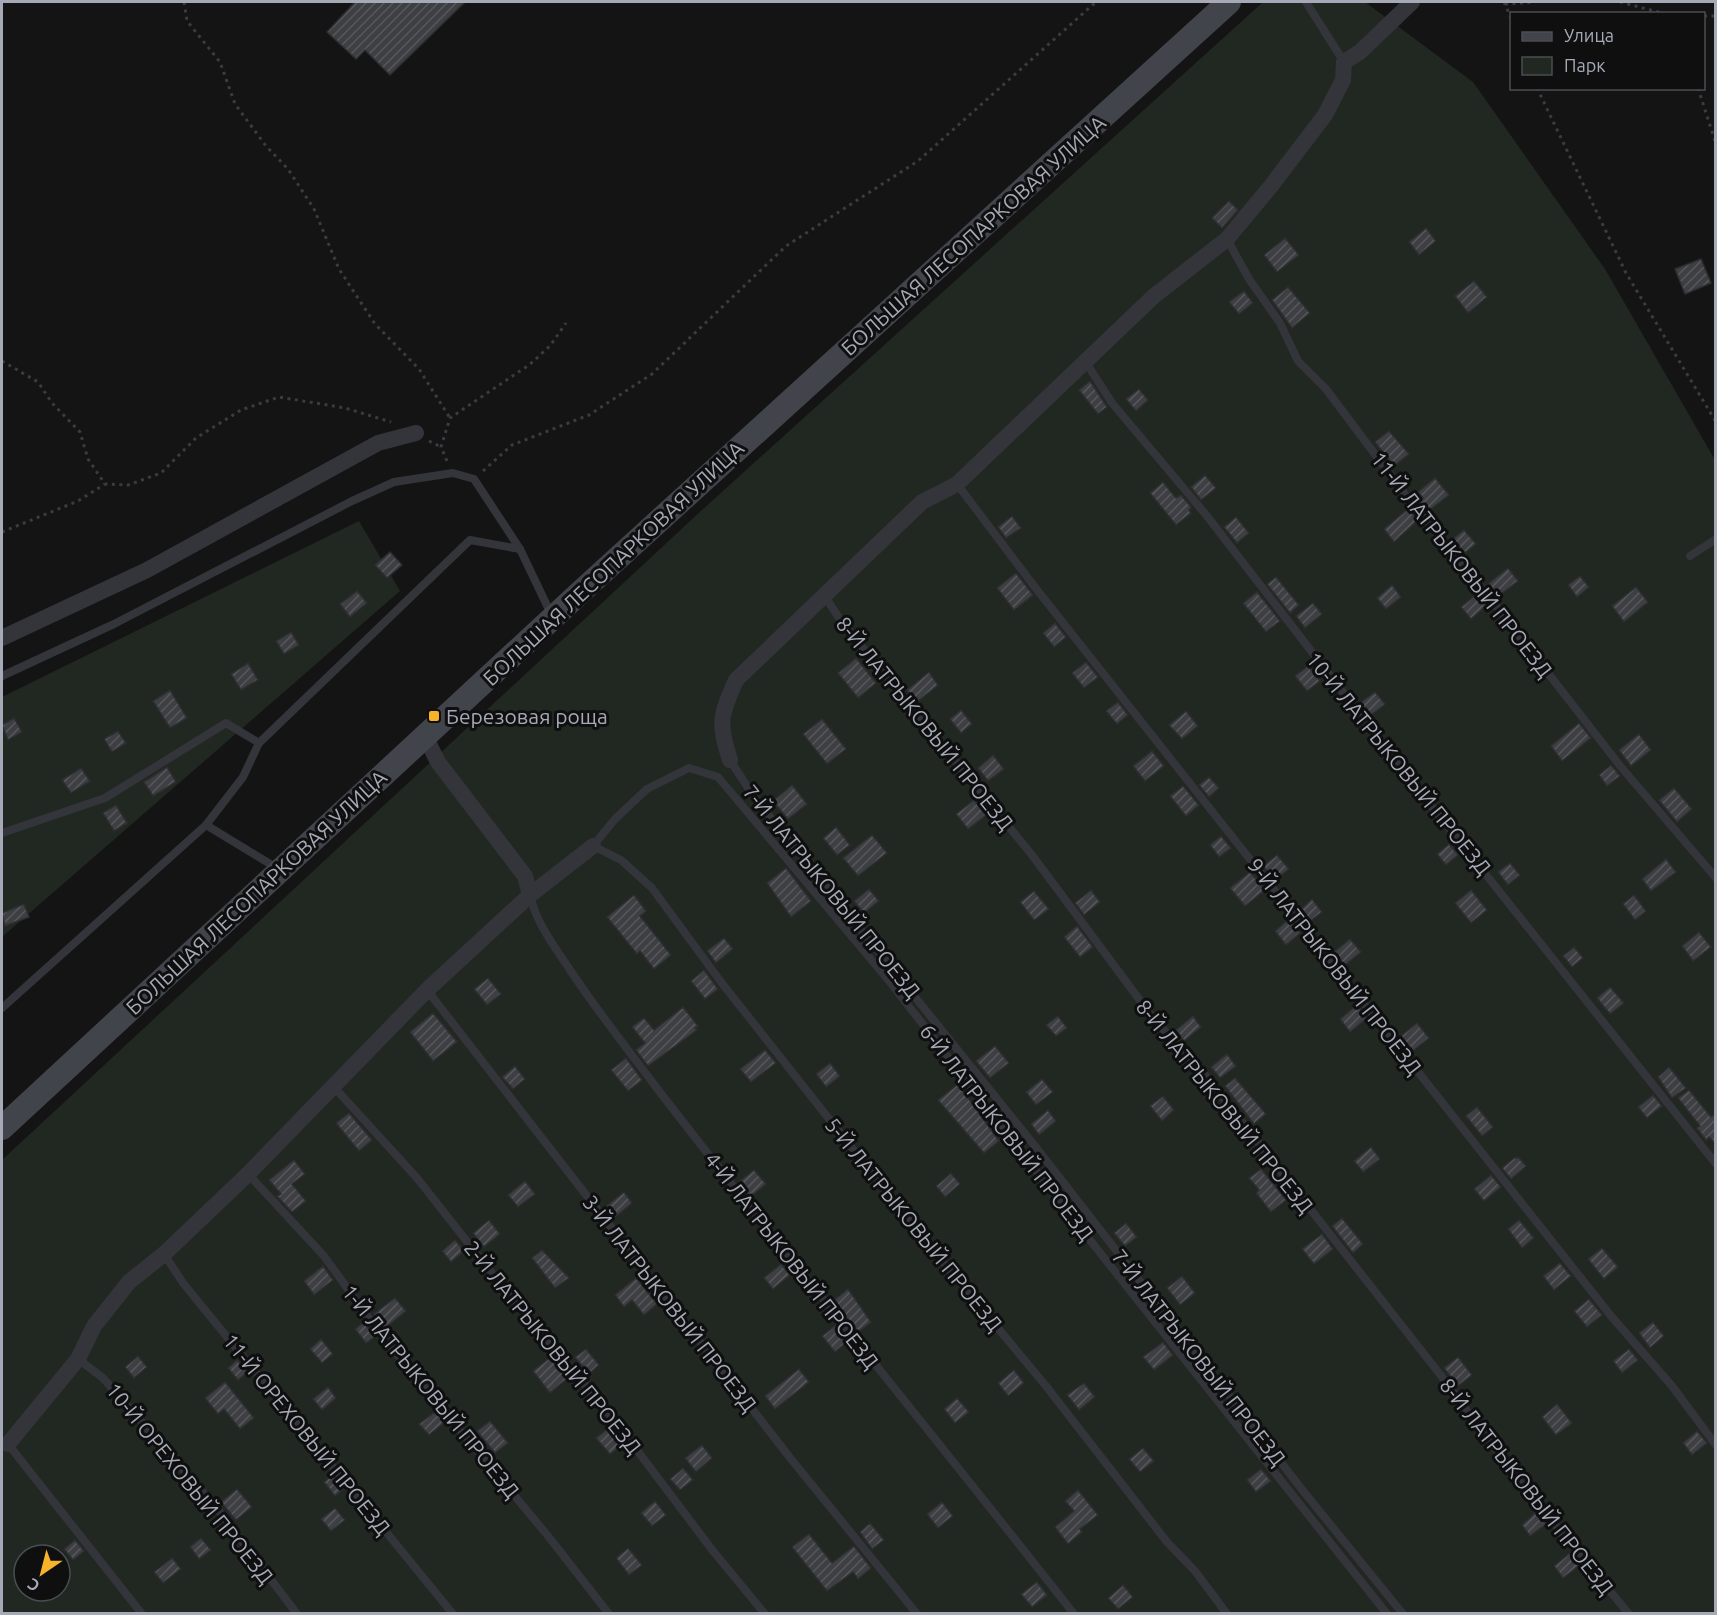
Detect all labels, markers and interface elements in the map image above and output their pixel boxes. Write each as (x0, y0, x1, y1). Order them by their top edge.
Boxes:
legend (1510, 12, 1705, 90)
text: Улица (1564, 25, 1614, 45)
text: Парк (1564, 55, 1605, 75)
street label: БОЛЬШАЯ ЛЕСОПАРКОВАЯ УЛИЦА (836, 110, 1110, 360)
street label: БОЛЬШАЯ ЛЕСОПАРКОВАЯ УЛИЦА (478, 436, 748, 690)
street label: 11-Й ЛАТРЫКОВЫЙ ПРОЕЗД (1367, 447, 1557, 681)
street label: 8-Й ЛАТРЫКОВЫЙ ПРОЕЗД (832, 612, 1018, 834)
street label: 10-Й ЛАТРЫКОВЫЙ ПРОЕЗД (1302, 647, 1496, 879)
place label: Березовая роща (446, 704, 608, 728)
marker: Березовая роща (427, 709, 441, 723)
street label: БОЛЬШАЯ ЛЕСОПАРКОВАЯ УЛИЦА (121, 765, 391, 1019)
street label: 7-Й ЛАТРЫКОВЫЙ ПРОЕЗД (739, 780, 925, 1002)
street label: 9-Й ЛАТРЫКОВЫЙ ПРОЕЗД (1243, 853, 1427, 1079)
street label: 8-Й ЛАТРЫКОВЫЙ ПРОЕЗД (1132, 995, 1318, 1217)
street label: 6-Й ЛАТРЫКОВЫЙ ПРОЕЗД (915, 1019, 1099, 1245)
street label: 5-Й ЛАТРЫКОВЫЙ ПРОЕЗД (821, 1113, 1007, 1335)
street label: 4-Й ЛАТРЫКОВЫЙ ПРОЕЗД (700, 1147, 884, 1373)
street label: 3-Й ЛАТРЫКОВЫЙ ПРОЕЗД (578, 1190, 762, 1416)
street label: 2-Й ЛАТРЫКОВЫЙ ПРОЕЗД (460, 1236, 646, 1458)
street label: 7-Й ЛАТРЫКОВЫЙ ПРОЕЗД (1107, 1244, 1291, 1470)
street label: 1-Й ЛАТРЫКОВЫЙ ПРОЕЗД (338, 1280, 524, 1502)
street label: 11-Й ОРЕХОВЫЙ ПРОЕЗД (219, 1329, 395, 1539)
street label: 8-Й ЛАТРЫКОВЫЙ ПРОЕЗД (1435, 1373, 1619, 1599)
street label: 10-Й ОРЕХОВЫЙ ПРОЕЗД (102, 1378, 278, 1588)
north arrow (12, 1543, 72, 1603)
text: С (24, 1575, 43, 1596)

